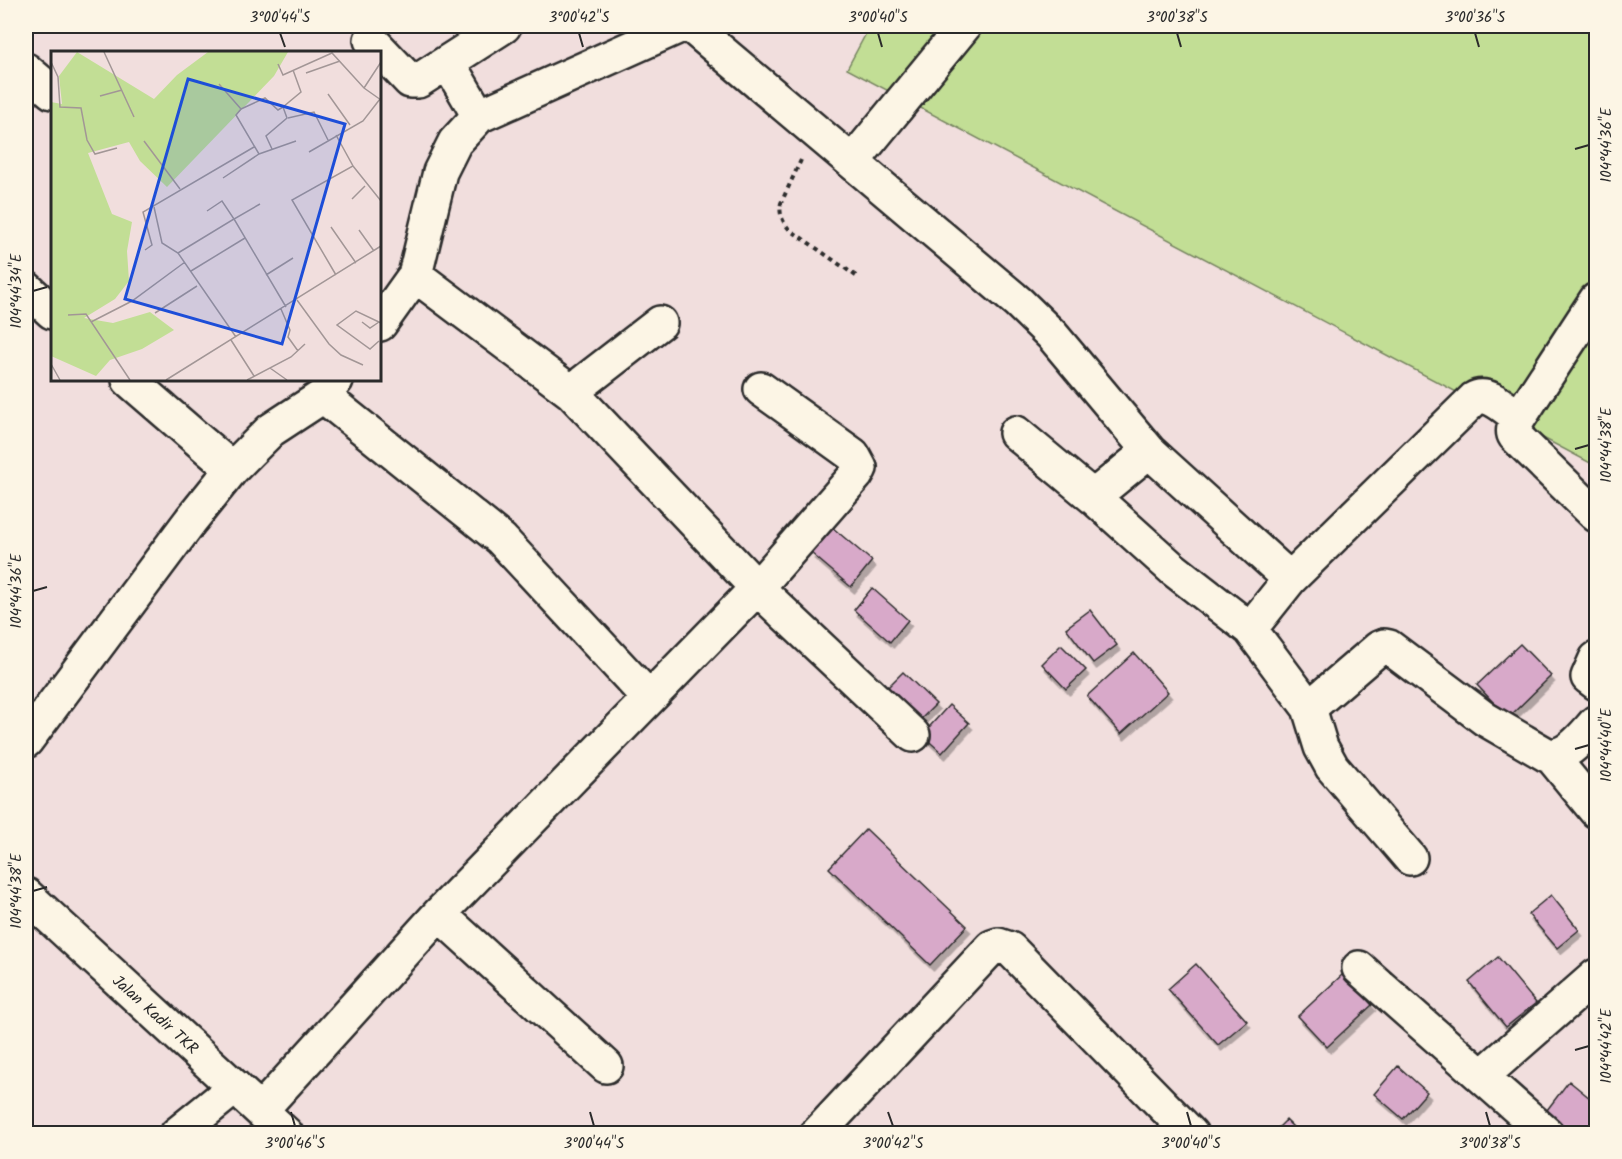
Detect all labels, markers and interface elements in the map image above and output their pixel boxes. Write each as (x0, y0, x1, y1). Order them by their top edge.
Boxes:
text: 3°00'44"S (250, 6, 310, 30)
text: 3°00'42"S (549, 6, 609, 30)
text: 3°00'40"S (848, 6, 908, 30)
text: 3°00'38"S (1146, 6, 1208, 30)
text: 3°00'36"S (1445, 6, 1505, 30)
inset map (51, 51, 381, 381)
text: 104°44'36"E (1595, 106, 1619, 182)
text: 104°44'34"E (5, 252, 29, 328)
text: 104°44'38"E (1595, 406, 1619, 483)
text: 104°44'36"E (5, 552, 29, 628)
text: 104°44'40"E (1595, 707, 1619, 782)
text: 104°44'38"E (5, 852, 29, 929)
street label: Jalan Kadir TKR (106, 969, 204, 1061)
text: 104°44'42"E (1595, 1007, 1619, 1084)
text: 3°00'46"S (265, 1132, 325, 1156)
text: 3°00'44"S (564, 1132, 624, 1156)
text: 3°00'42"S (863, 1132, 923, 1156)
text: 3°00'40"S (1161, 1132, 1221, 1156)
text: 3°00'38"S (1459, 1132, 1521, 1156)

